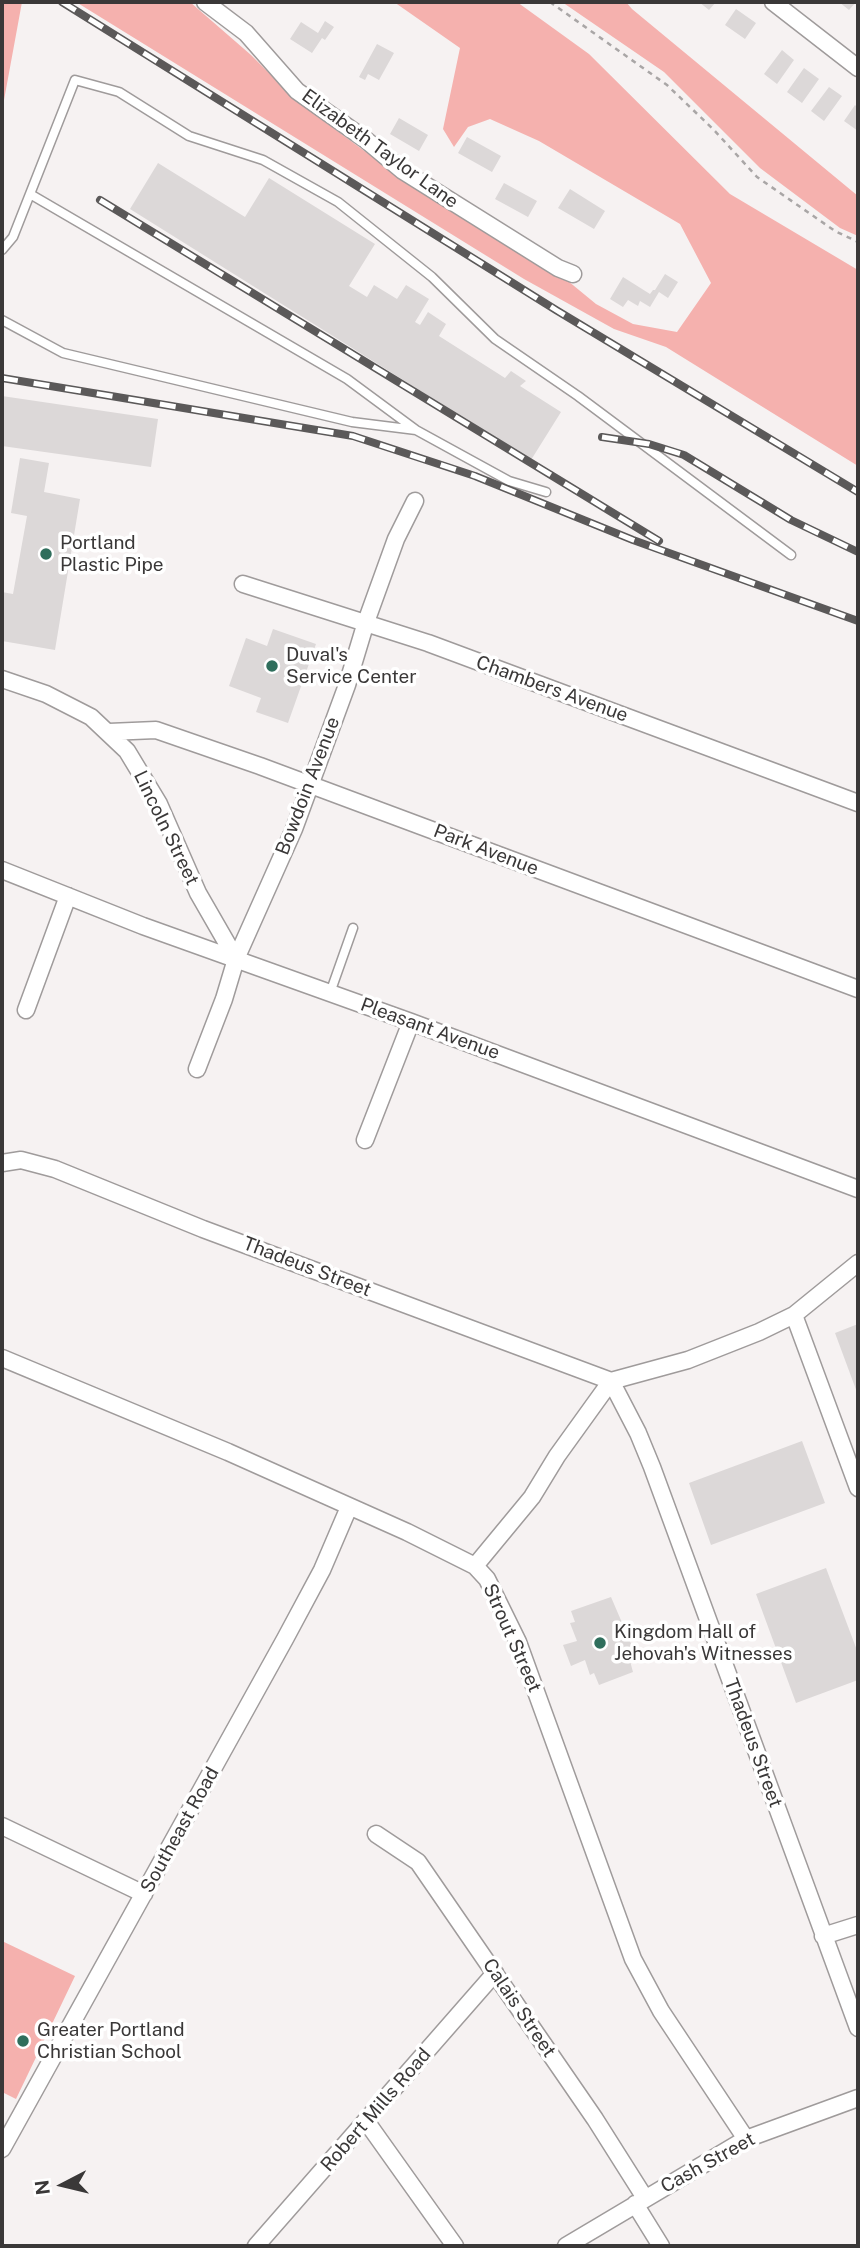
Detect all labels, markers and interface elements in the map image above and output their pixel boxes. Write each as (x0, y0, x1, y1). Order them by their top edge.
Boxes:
street label: Elizabeth Taylor Lane (297, 85, 463, 213)
place label: Portland Plastic Pipe (60, 532, 164, 576)
marker: Portland Plastic Pipe (38, 546, 54, 562)
place label: Duval's Service Center (286, 644, 417, 688)
street label: Chambers Avenue (473, 651, 631, 727)
marker: Duval's Service Center (264, 658, 280, 674)
street label: Bowdoin Avenue (271, 714, 345, 858)
street label: Lincoln Street (128, 767, 204, 889)
street label: Park Avenue (430, 820, 542, 880)
street label: Pleasant Avenue (357, 993, 503, 1065)
street label: Thadeus Street (240, 1232, 374, 1302)
street label: Strout Street (478, 1580, 546, 1696)
place label: Kingdom Hall of Jehovah's Witnesses (614, 1621, 792, 1665)
marker: Kingdom Hall of Jehovah's Witnesses (592, 1635, 608, 1651)
street label: Thadeus Street (719, 1675, 787, 1811)
street label: Southeast Road (136, 1763, 224, 1897)
street label: Calais Street (478, 1954, 560, 2062)
place label: Greater Portland Christian School (37, 2019, 185, 2063)
marker: Greater Portland Christian School (15, 2033, 31, 2049)
street label: Robert Mills Road (316, 2044, 436, 2176)
street label: Cash Street (657, 2128, 759, 2198)
north arrow (28, 2150, 98, 2220)
text: N (30, 2179, 54, 2196)

